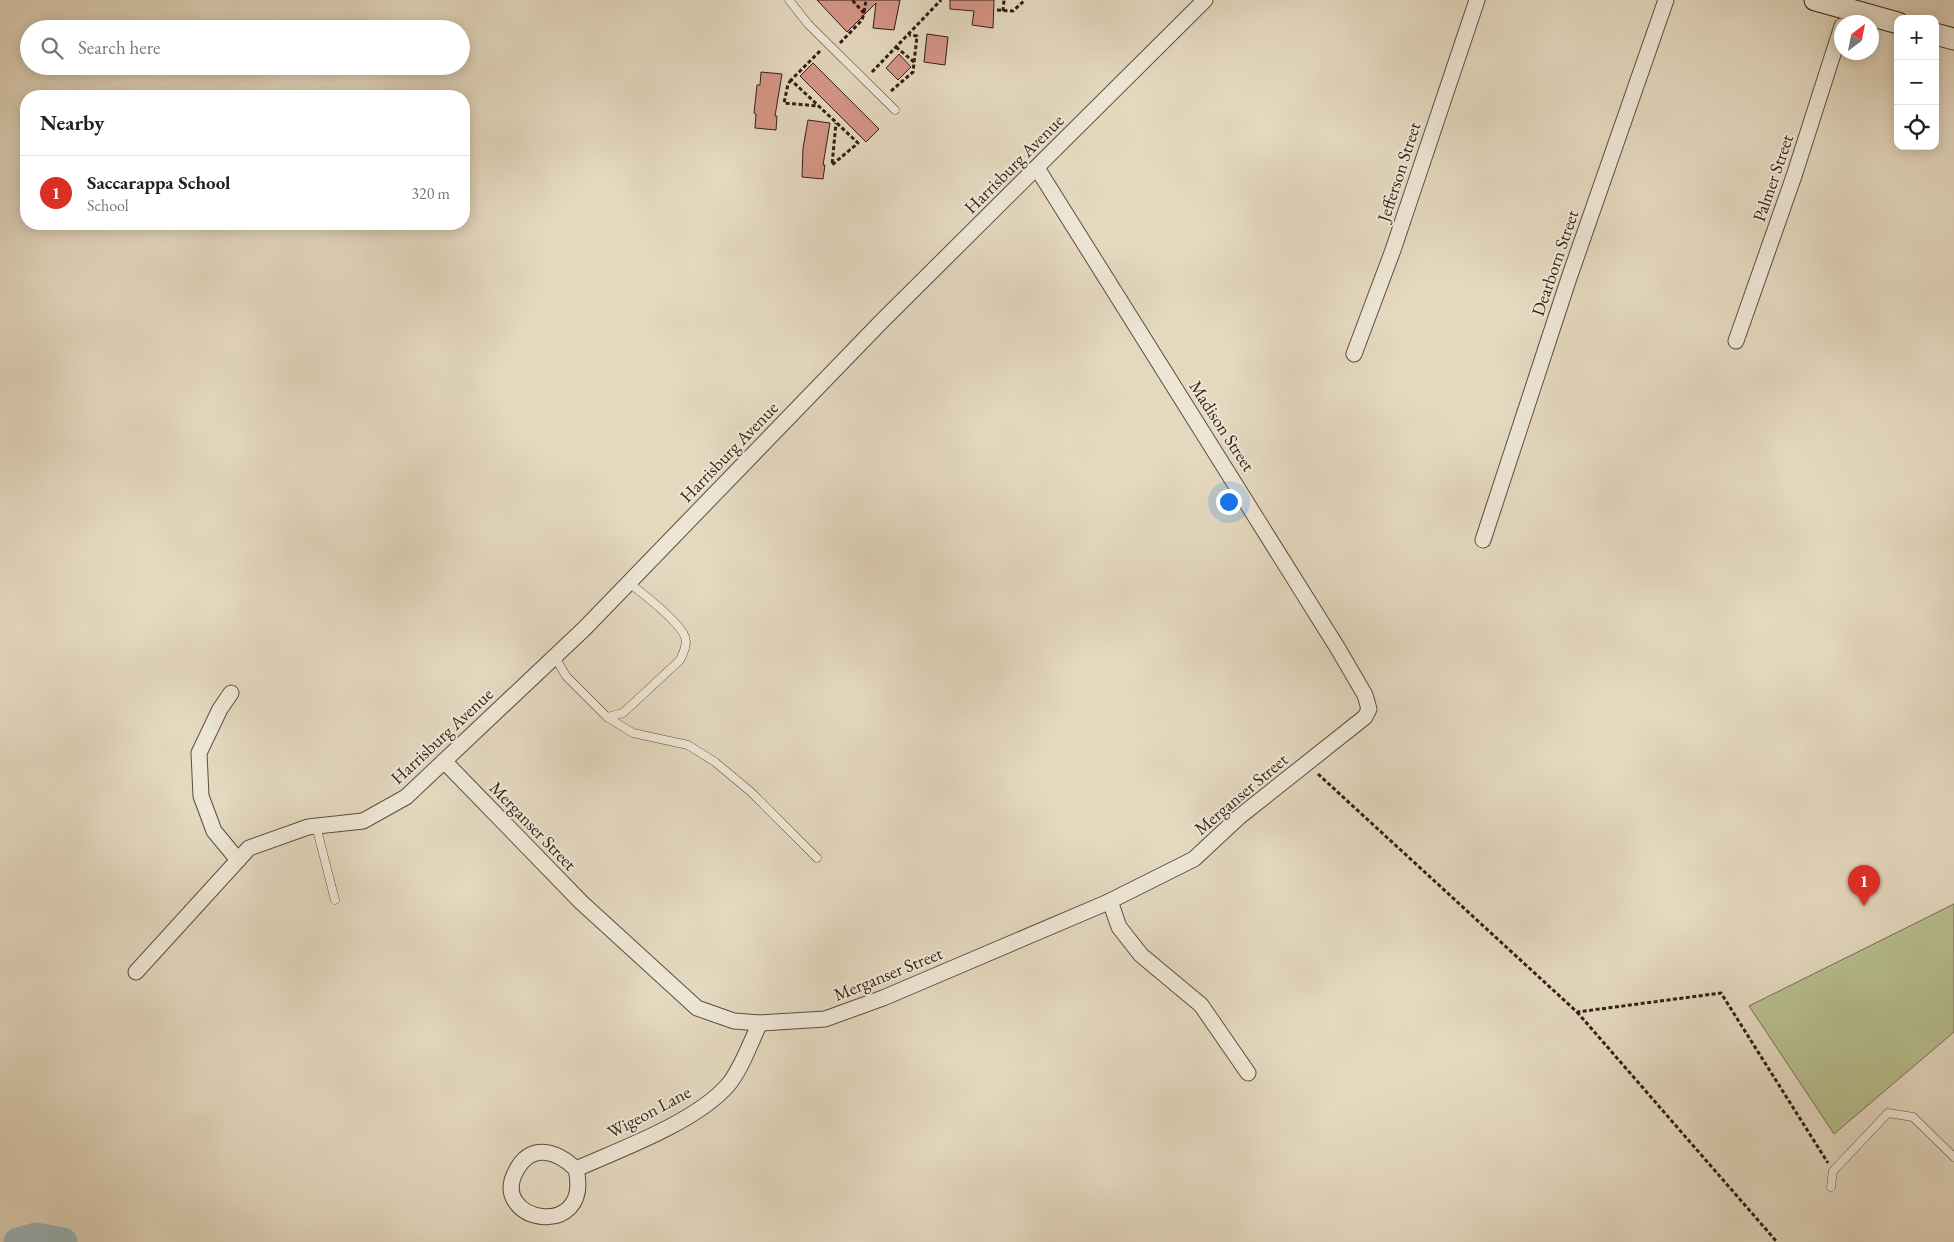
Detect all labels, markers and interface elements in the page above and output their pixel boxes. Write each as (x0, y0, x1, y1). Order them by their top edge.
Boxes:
north arrow (1834, 15, 1879, 60)
map controls (1894, 15, 1939, 150)
button: + (1894, 15, 1939, 60)
search box (20, 20, 470, 75)
icon: search (38, 34, 66, 62)
text: Search here (78, 35, 160, 60)
button: − (1894, 60, 1939, 105)
button: locate (1894, 105, 1939, 150)
text: Nearby (40, 109, 104, 136)
street label: Harrisburg Avenue (959, 109, 1068, 218)
street label: Jefferson Street (1371, 119, 1426, 226)
street label: Palmer Street (1747, 131, 1798, 224)
text: Saccarappa School (87, 170, 230, 195)
text: 1 (52, 183, 60, 204)
text: 320 m (411, 183, 450, 204)
text: School (87, 195, 129, 216)
street label: Dearborn Street (1526, 206, 1584, 319)
street label: Madison Street (1184, 376, 1261, 476)
street label: Harrisburg Avenue (675, 396, 783, 507)
your location (1216, 489, 1242, 515)
street label: Harrisburg Avenue (386, 682, 498, 789)
street label: Merganser Street (1189, 747, 1293, 840)
street label: Merganser Street (485, 776, 582, 875)
pin: 1 (1848, 865, 1880, 906)
street label: Merganser Street (830, 941, 946, 1006)
street label: Wigeon Lane (603, 1080, 695, 1143)

